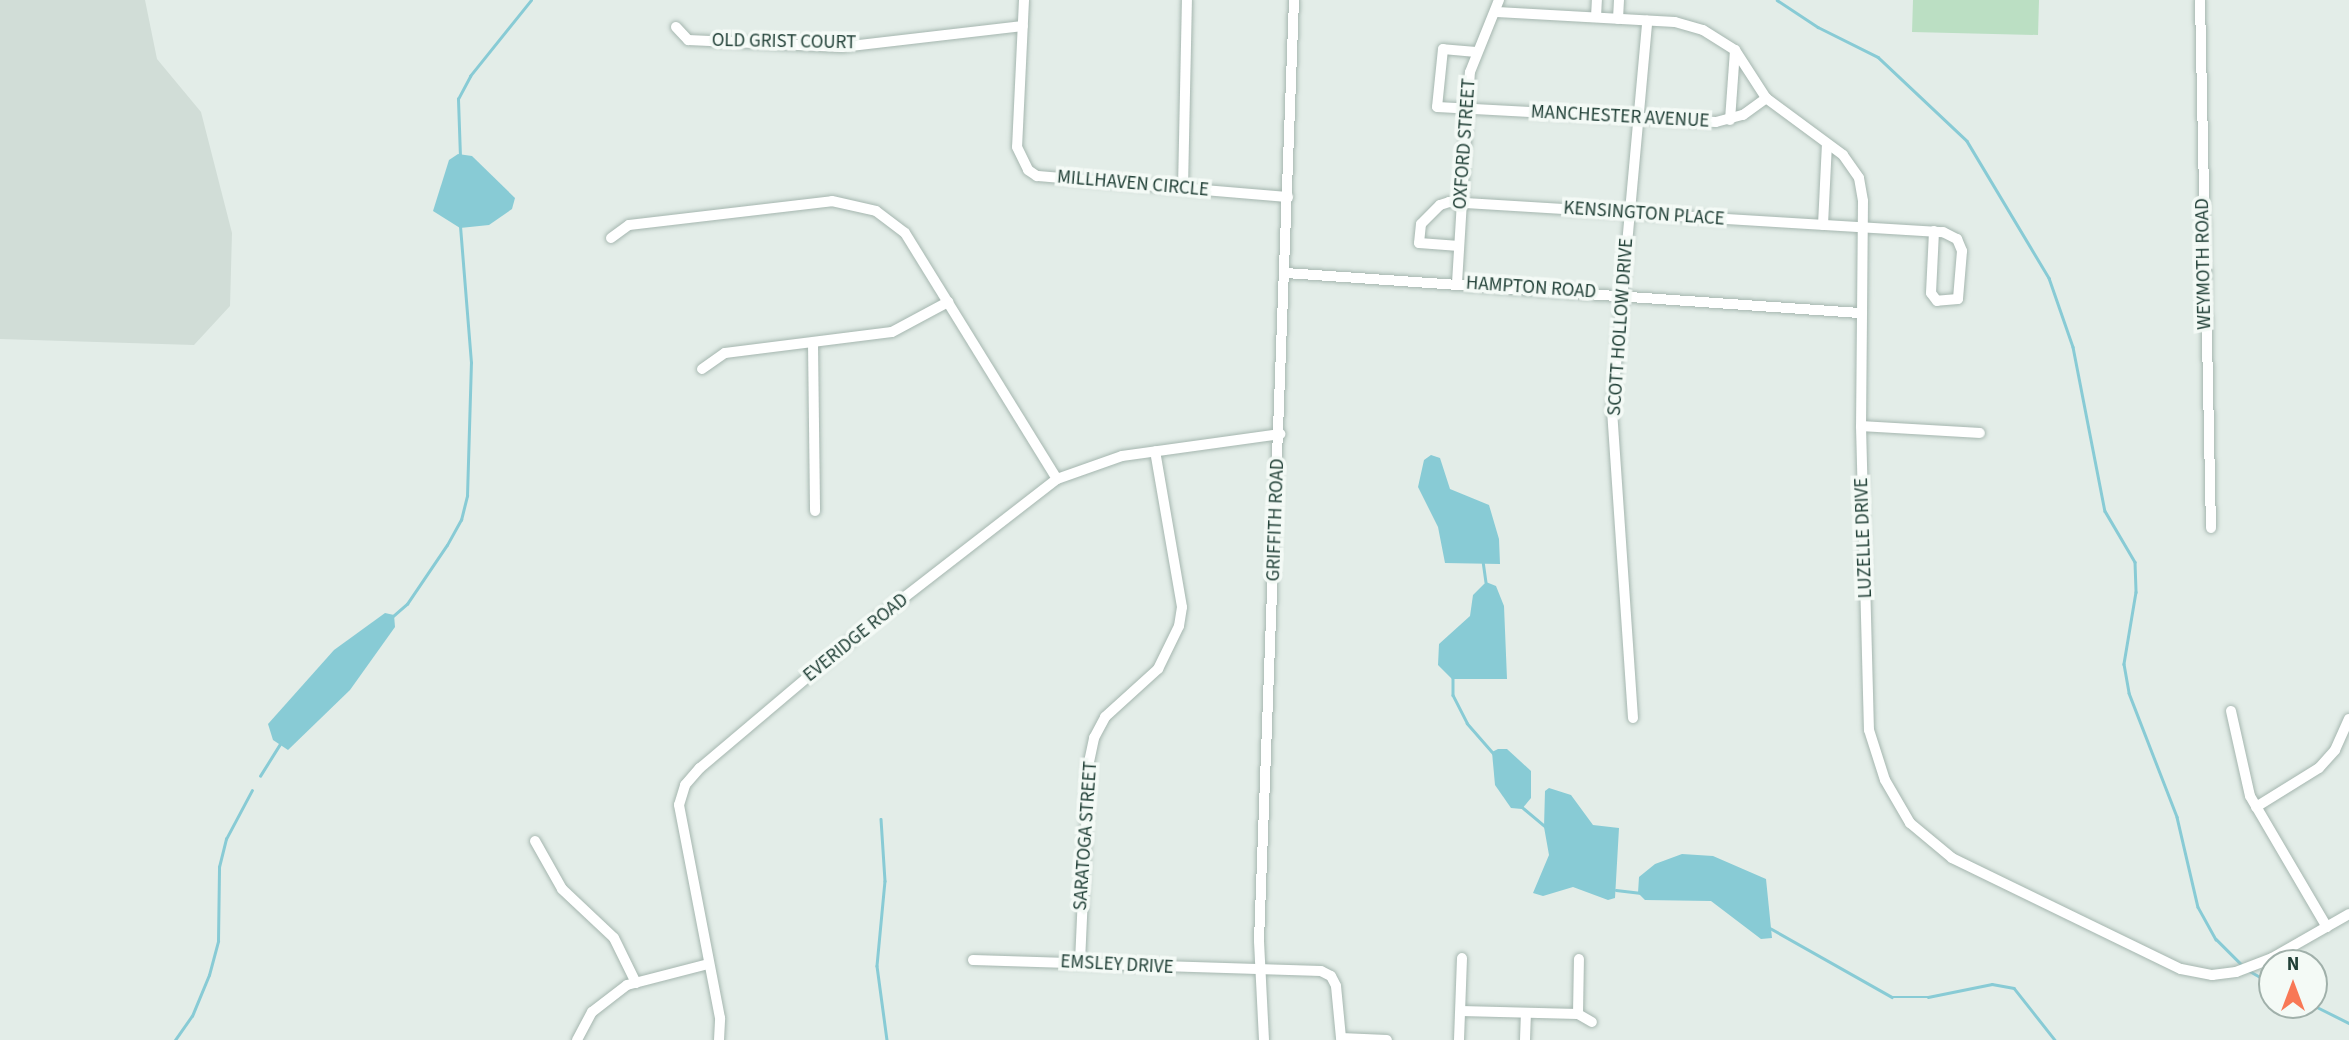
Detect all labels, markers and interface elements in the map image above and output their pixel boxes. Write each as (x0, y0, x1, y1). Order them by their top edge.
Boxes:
street label: OLD GRIST COURT (712, 29, 856, 55)
street label: OXFORD STREET (1449, 78, 1481, 210)
street label: MANCHESTER AVENUE (1530, 101, 1710, 133)
street label: MILLHAVEN CIRCLE (1056, 166, 1210, 202)
street label: KENSINGTON PLACE (1563, 197, 1725, 231)
street label: WEYMOTH ROAD (2191, 198, 2217, 330)
street label: SCOTT HOLLOW DRIVE (1603, 237, 1639, 417)
street label: HAMPTON ROAD (1465, 272, 1597, 304)
street label: GRIFFITH ROAD (1262, 458, 1290, 582)
street label: LUZELLE DRIVE (1850, 477, 1878, 599)
street label: EVERIDGE ROAD (799, 589, 913, 687)
street label: SARATOGA STREET (1069, 761, 1103, 911)
north arrow (2258, 949, 2328, 1019)
street label: EMSLEY DRIVE (1060, 951, 1174, 979)
text: N (2287, 951, 2299, 978)

